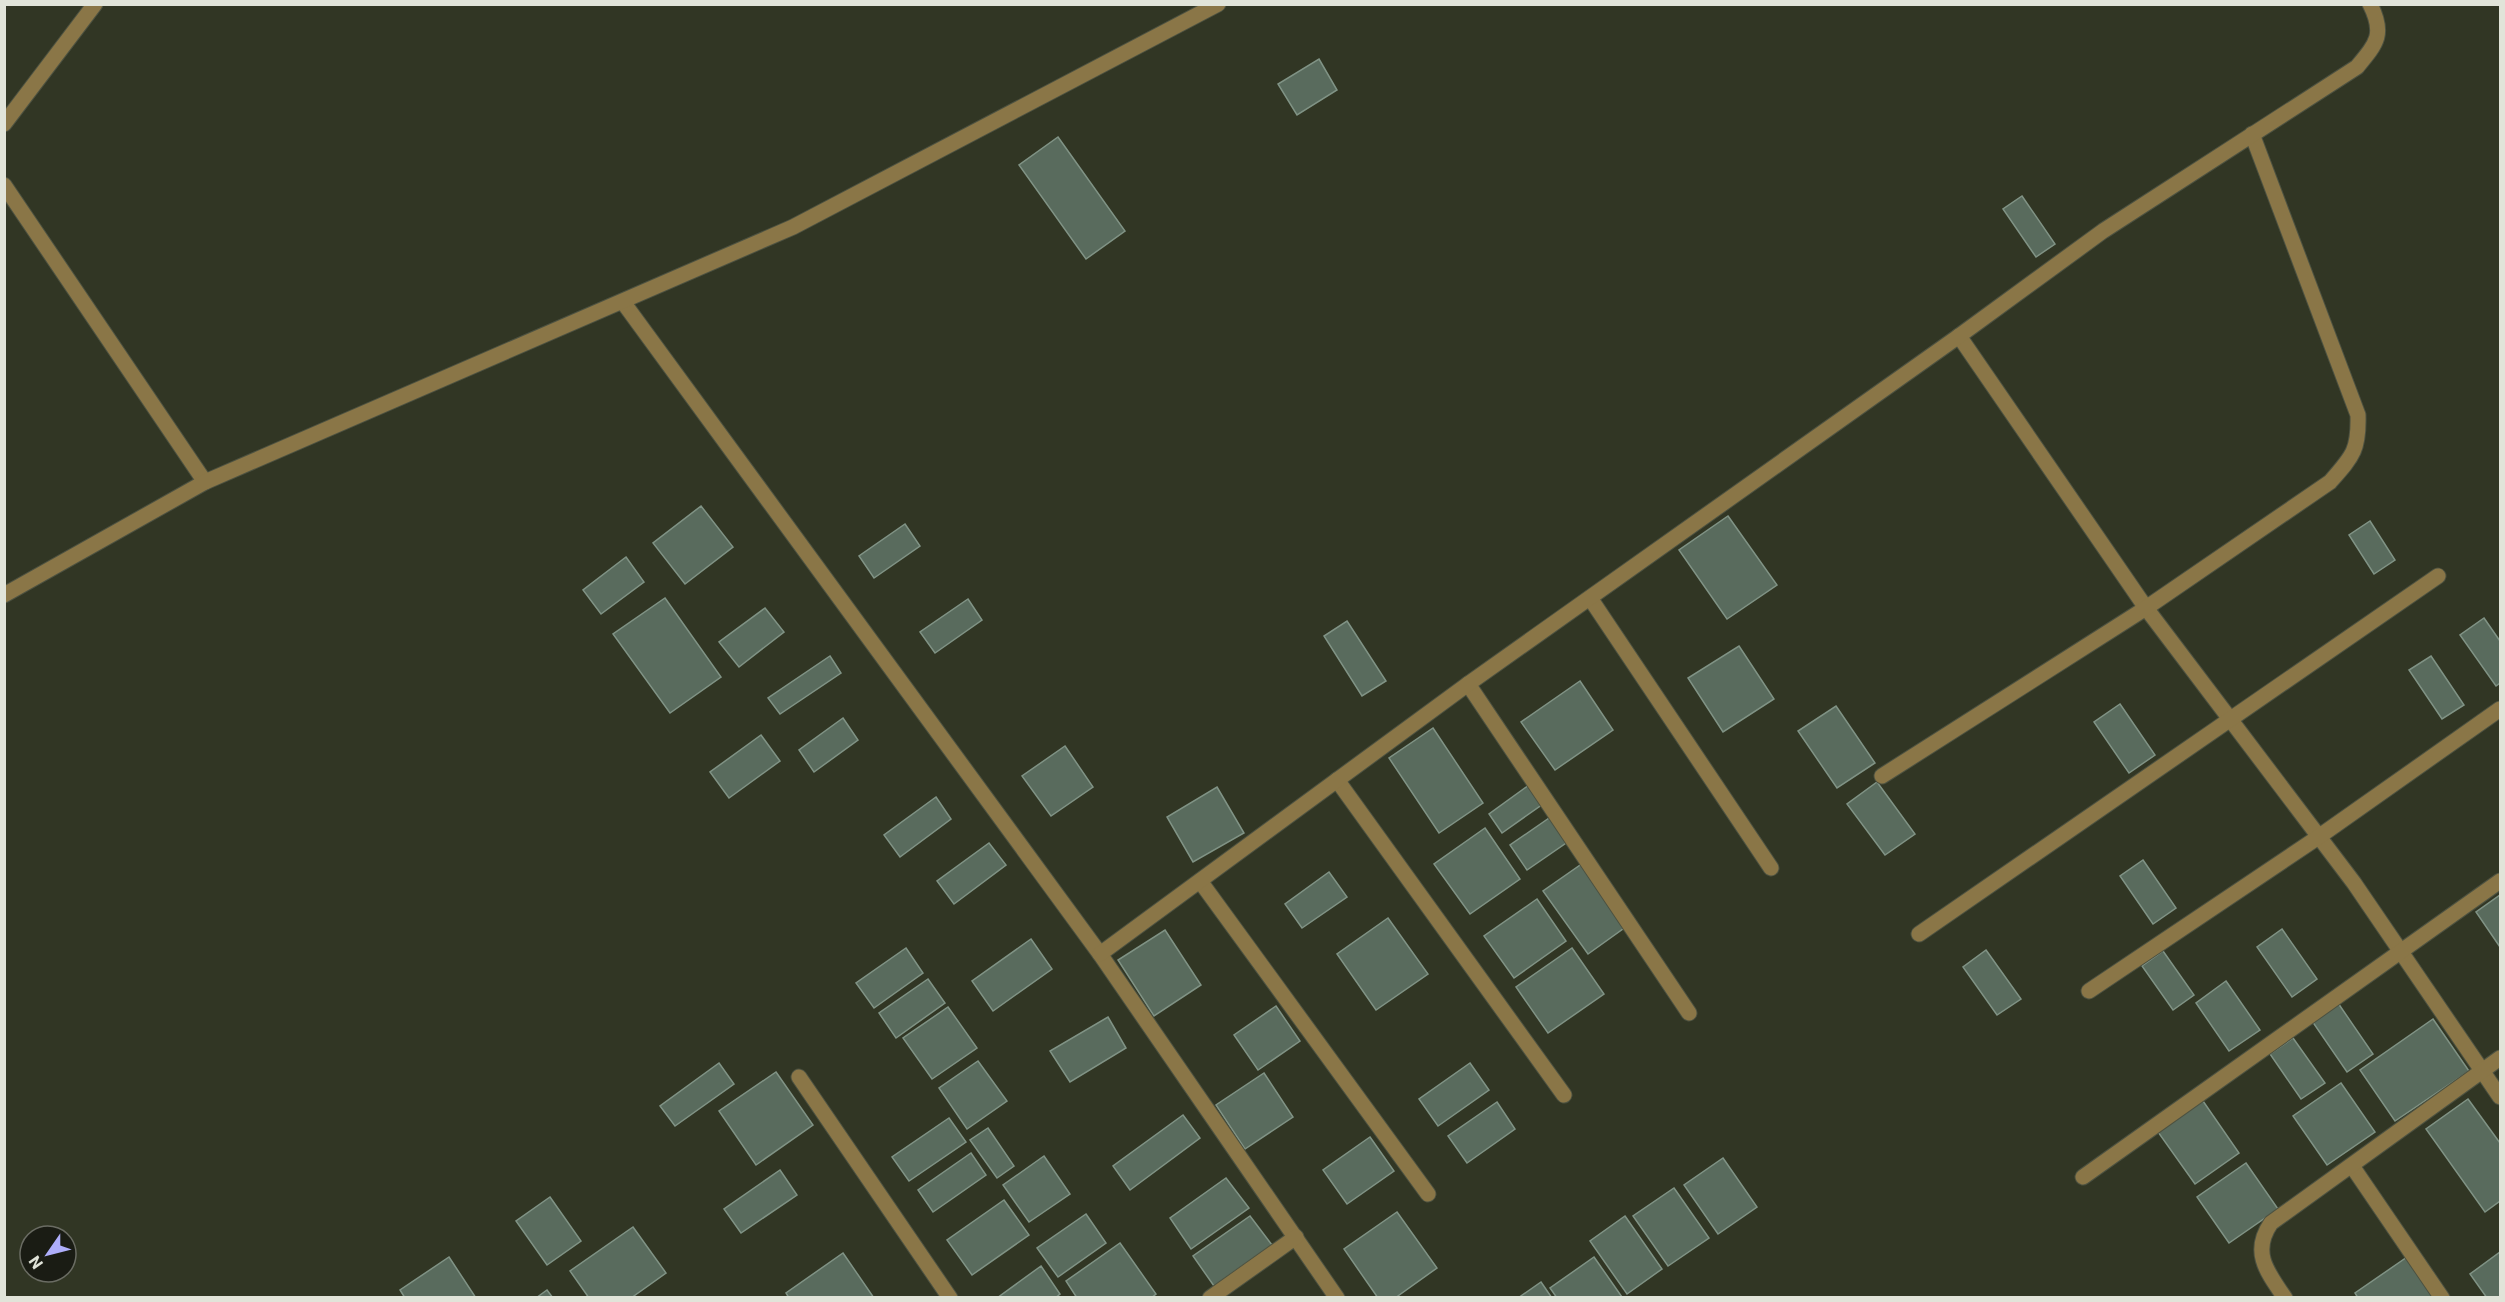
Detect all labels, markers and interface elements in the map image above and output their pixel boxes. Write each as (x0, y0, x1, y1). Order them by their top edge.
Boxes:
north arrow (18, 1224, 78, 1284)
text: N (25, 1252, 47, 1272)

